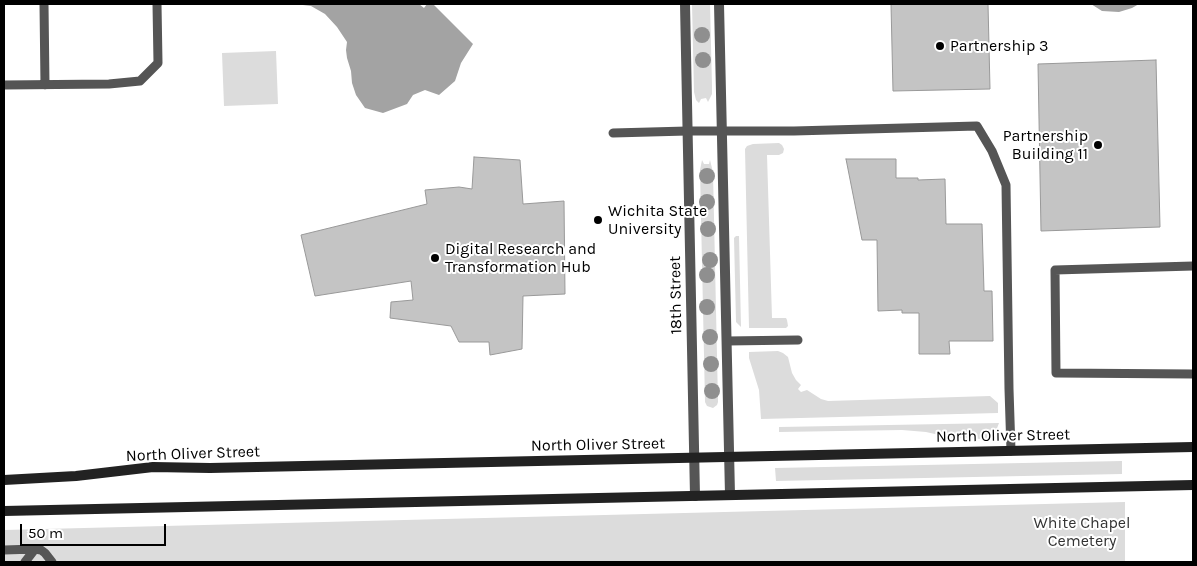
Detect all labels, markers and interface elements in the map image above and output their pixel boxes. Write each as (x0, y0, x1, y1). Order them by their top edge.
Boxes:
place label: Partnership 3 (950, 36, 1049, 56)
marker: Partnership 3 (934, 40, 946, 52)
place label: Partnership Building 11 (1003, 126, 1088, 164)
marker: Partnership Building 11 (1092, 139, 1104, 151)
place label: Wichita State University (608, 201, 707, 239)
marker: Wichita State University (592, 214, 604, 226)
place label: Digital Research and Transformation Hub (445, 239, 596, 277)
marker: Digital Research and Transformation Hub (429, 252, 441, 264)
street label: 18th Street (666, 256, 686, 334)
street label: North Oliver Street (936, 425, 1070, 447)
street label: North Oliver Street (531, 434, 665, 456)
street label: North Oliver Street (126, 442, 260, 466)
park label: White Chapel Cemetery (1033, 513, 1131, 551)
scale bar (22, 514, 169, 546)
text: 50 m (28, 524, 63, 542)

